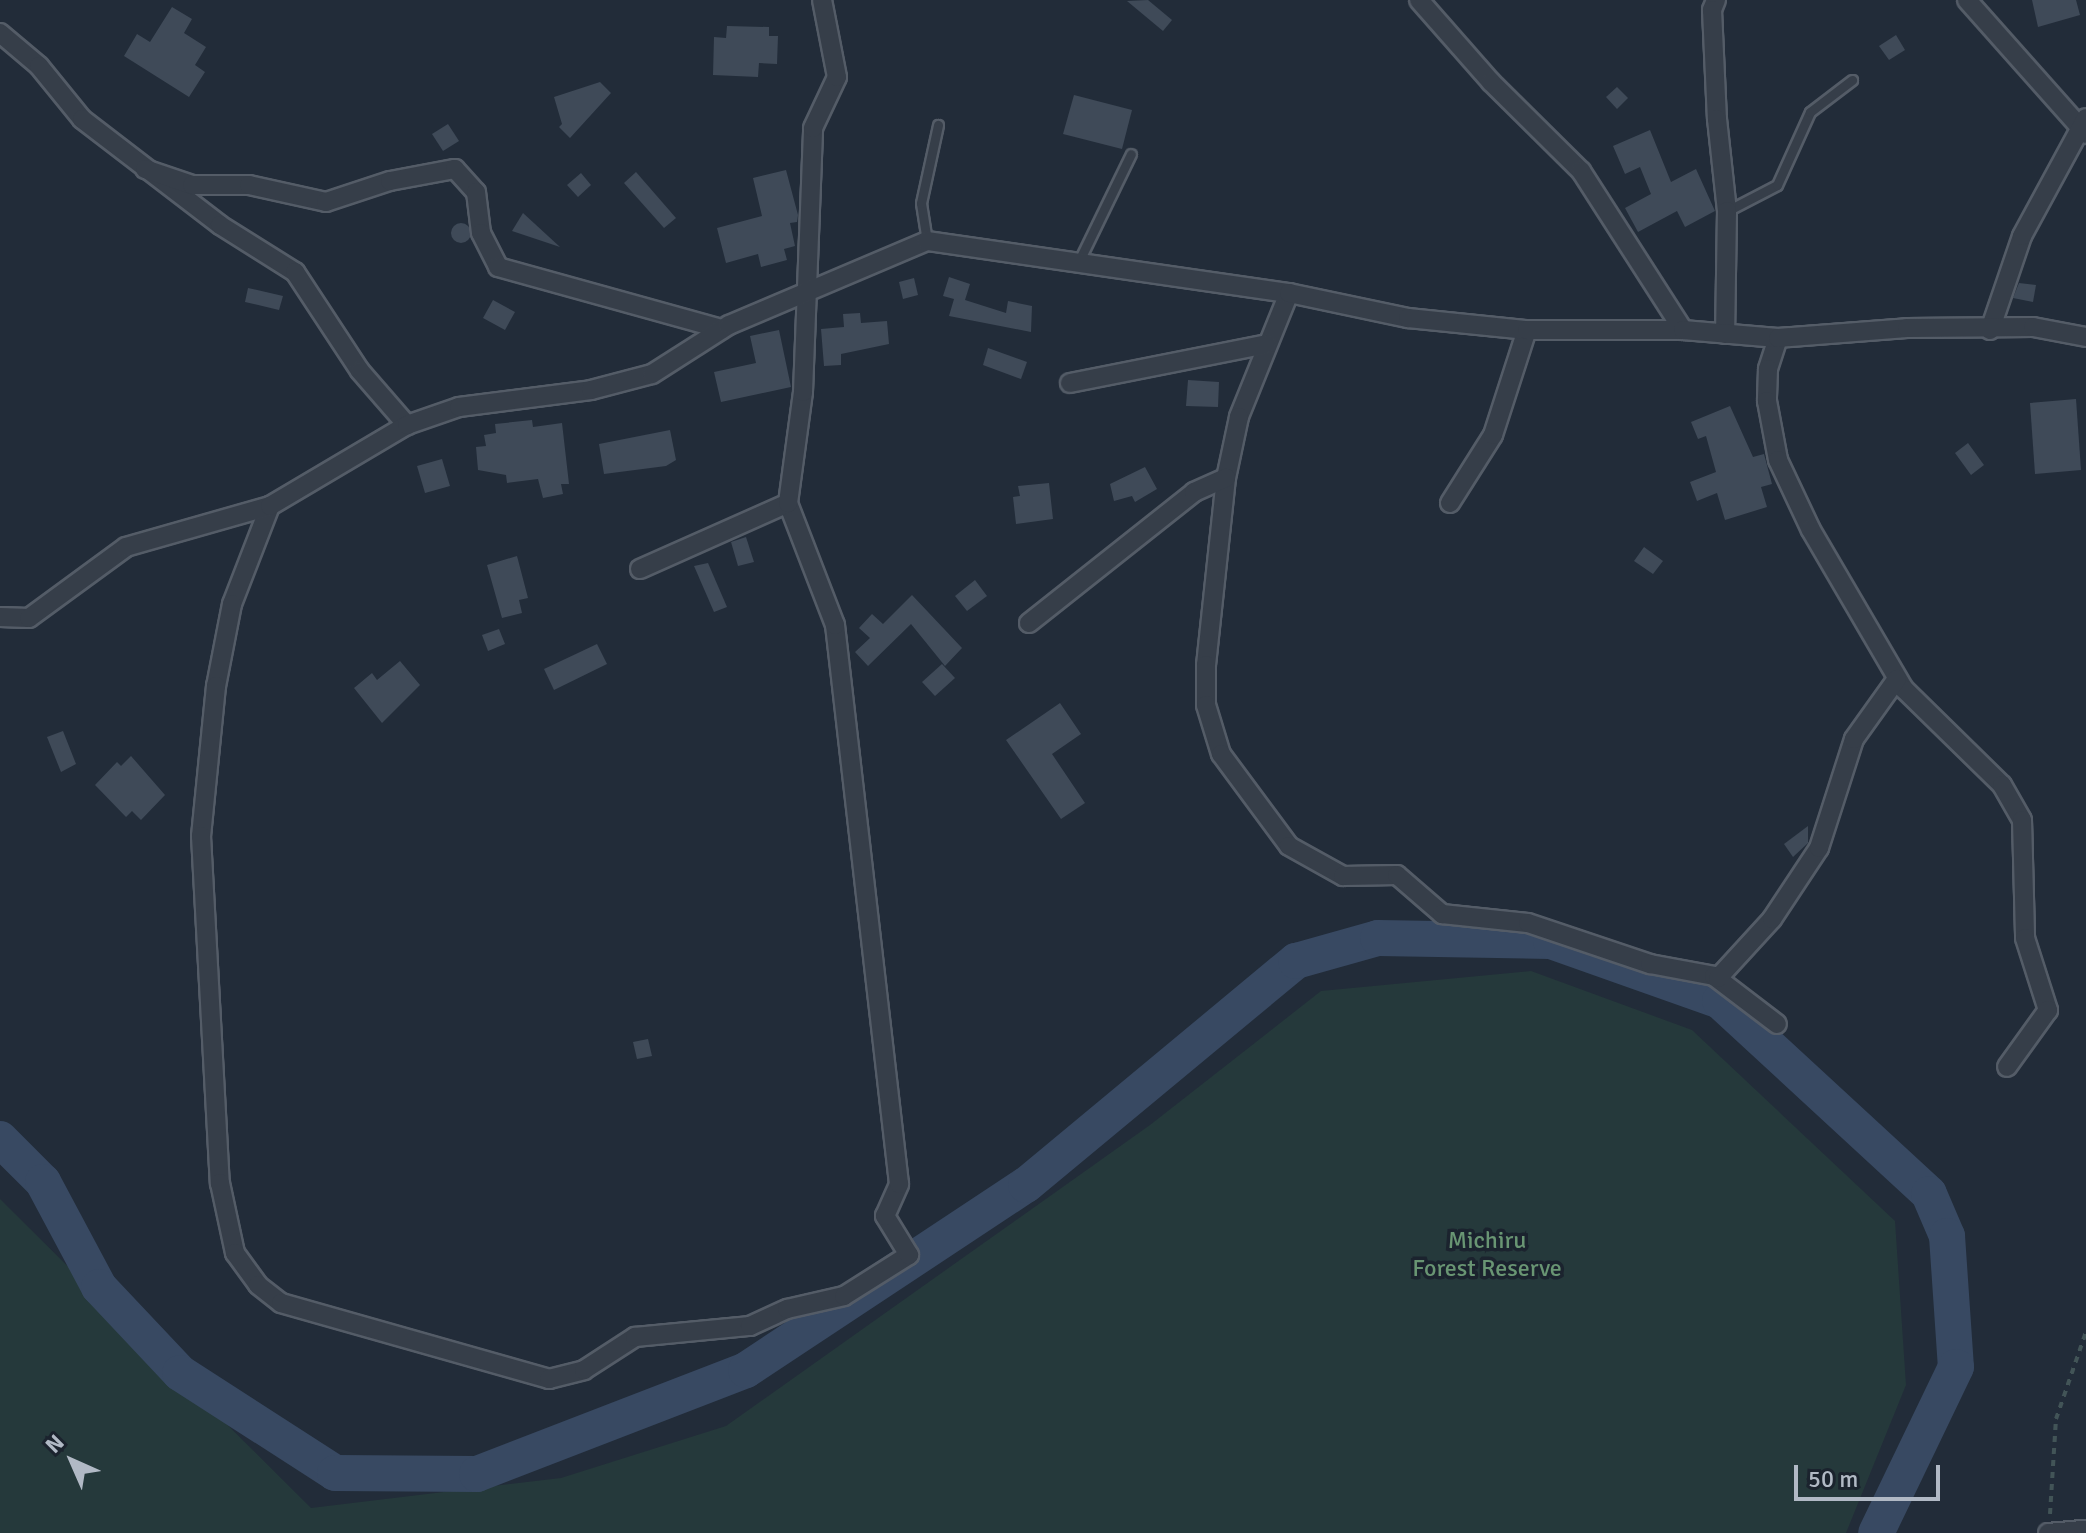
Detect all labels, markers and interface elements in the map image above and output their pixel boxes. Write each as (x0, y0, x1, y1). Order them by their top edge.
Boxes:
park label: Michiru Forest Reserve (1412, 1227, 1562, 1283)
north arrow (32, 1421, 112, 1501)
text: N (40, 1429, 70, 1459)
scale bar (1798, 1449, 1944, 1499)
text: 50 m (1808, 1464, 1858, 1494)

